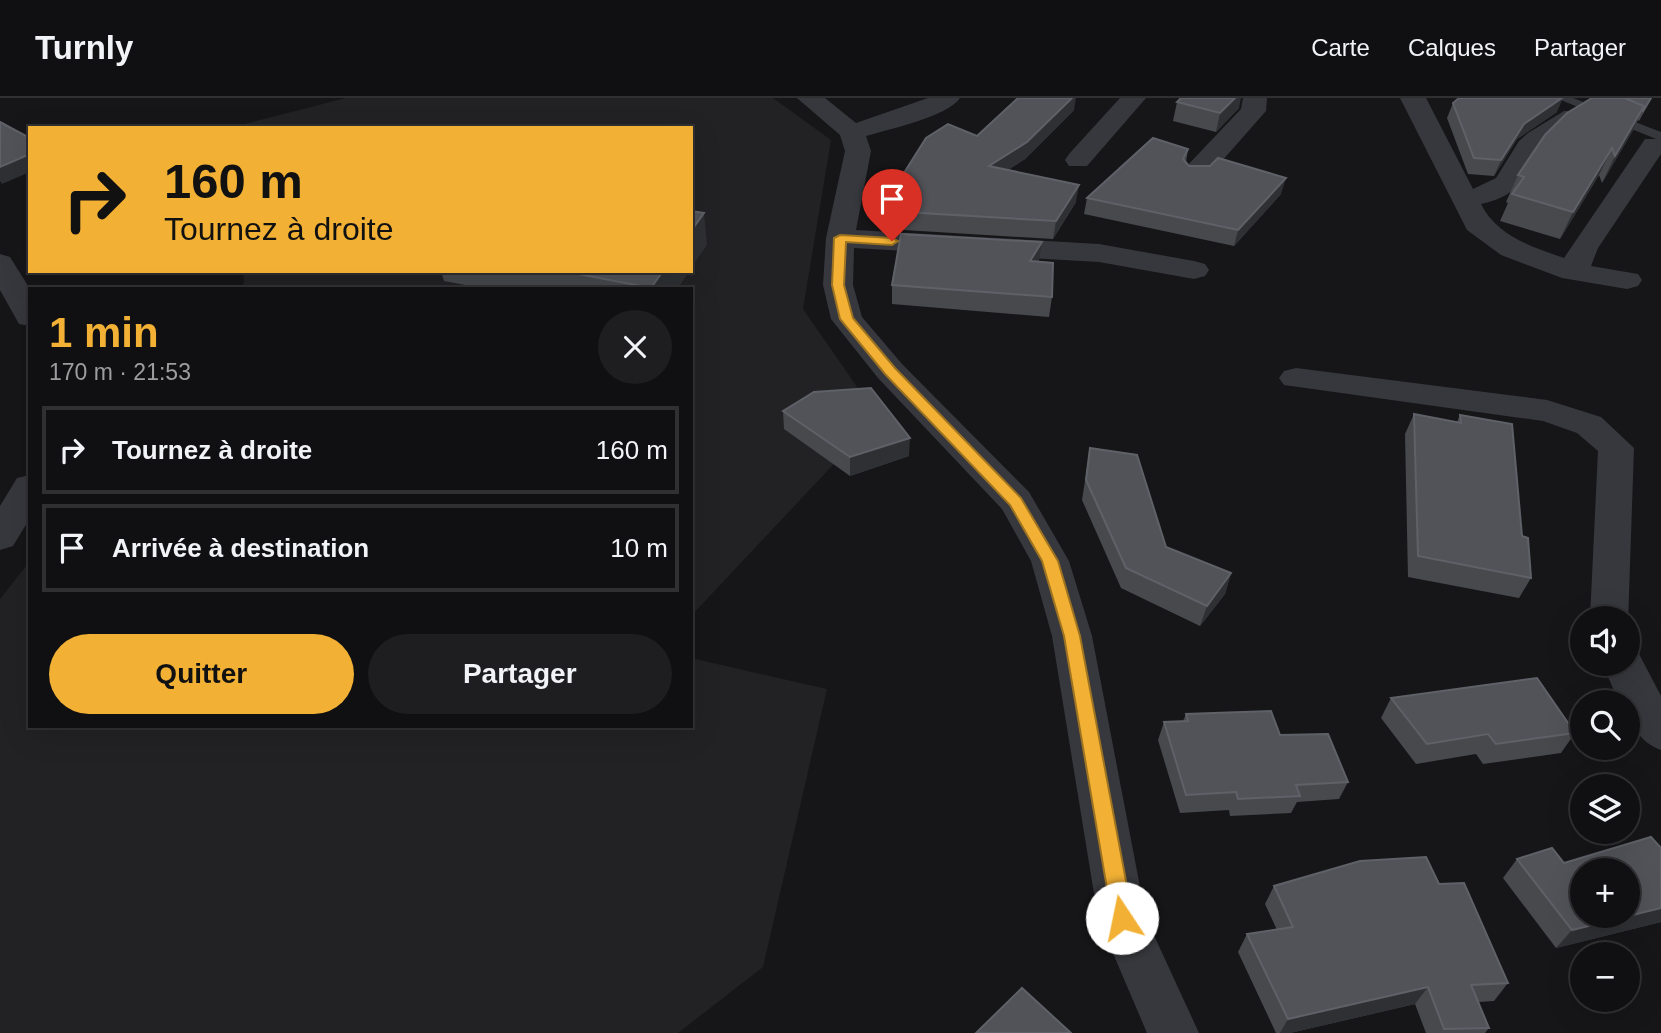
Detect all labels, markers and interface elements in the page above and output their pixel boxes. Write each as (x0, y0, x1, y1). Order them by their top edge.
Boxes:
text: Turnly (35, 29, 133, 66)
text: Carte (1311, 34, 1370, 61)
text: Calques (1408, 34, 1496, 61)
text: Partager (1534, 34, 1626, 61)
icon: right (49, 154, 140, 245)
text: 160 m (164, 154, 303, 208)
pin (862, 169, 922, 241)
icon: arrive (873, 180, 911, 218)
text: Tournez à droite (164, 211, 393, 247)
text: 1 min (49, 309, 159, 356)
button: close (598, 310, 672, 384)
text: 170 m · 21:53 (49, 359, 191, 385)
icon: right (53, 431, 91, 469)
text: Tournez à droite (112, 435, 312, 465)
text: 160 m (596, 435, 668, 465)
icon: arrive (53, 529, 91, 567)
text: Arrivée à destination (112, 533, 369, 563)
text: 10 m (610, 533, 668, 563)
map controls (1570, 606, 1640, 1012)
button: sound (1570, 606, 1640, 676)
button: Quitter (49, 634, 354, 714)
button: Partager (368, 634, 672, 714)
button: search (1570, 690, 1640, 760)
button: layers (1570, 774, 1640, 844)
button: + (1570, 858, 1640, 928)
position arrow (1085, 881, 1159, 955)
button: − (1570, 942, 1640, 1012)

